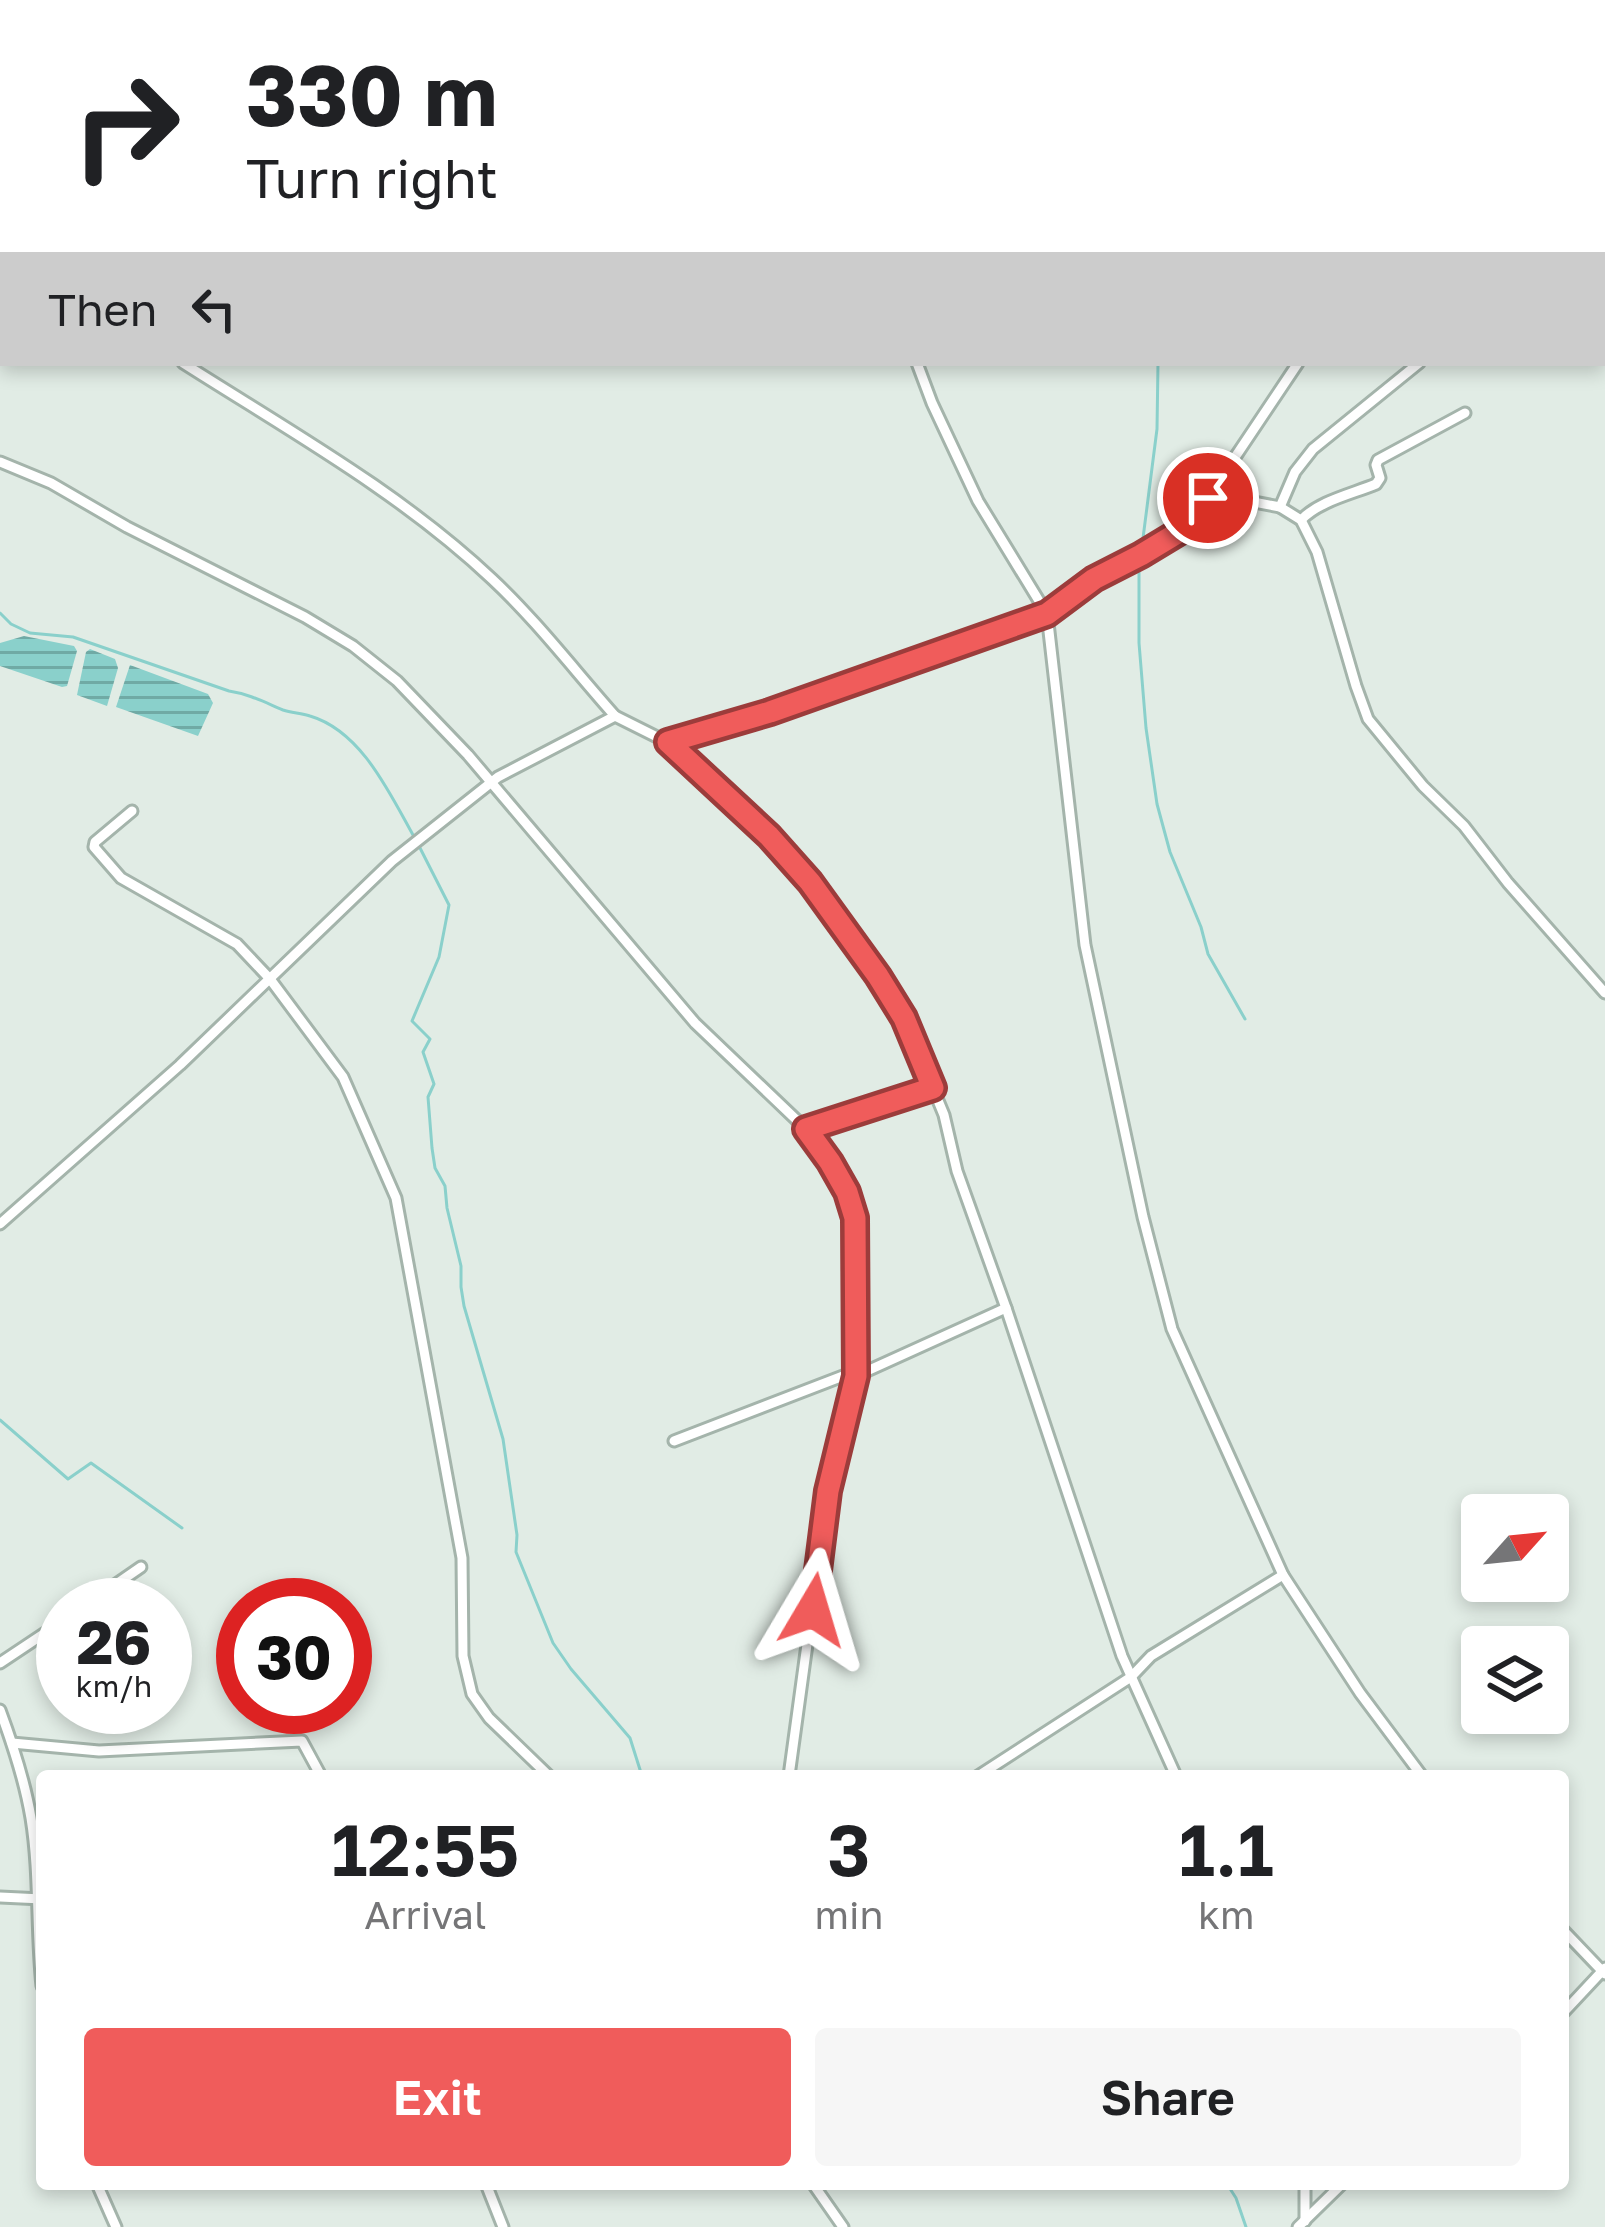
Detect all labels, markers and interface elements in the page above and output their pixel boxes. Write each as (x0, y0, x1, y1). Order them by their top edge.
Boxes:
text: 330 m (246, 44, 498, 144)
icon: right (48, 48, 204, 204)
text: Turn right (246, 145, 498, 210)
icon: left (181, 276, 247, 342)
text: Then (48, 282, 157, 336)
pin (1157, 447, 1259, 549)
icon: arrive (1175, 465, 1241, 531)
north arrow (1461, 1494, 1569, 1602)
map controls (1461, 1494, 1569, 1734)
position arrow (750, 1547, 876, 1673)
speed limit sign: 30 (216, 1578, 372, 1734)
text: 26 (77, 1605, 151, 1677)
button: layers (1461, 1626, 1569, 1734)
text: km/h (76, 1668, 152, 1704)
text: 12:55 (331, 1805, 519, 1892)
text: 3 (827, 1805, 871, 1892)
text: 1.1 (1179, 1805, 1274, 1892)
text: Arrival (364, 1891, 486, 1938)
text: min (815, 1891, 884, 1938)
text: km (1198, 1891, 1255, 1938)
button: Exit (84, 2028, 791, 2166)
button: Share (815, 2028, 1521, 2166)

